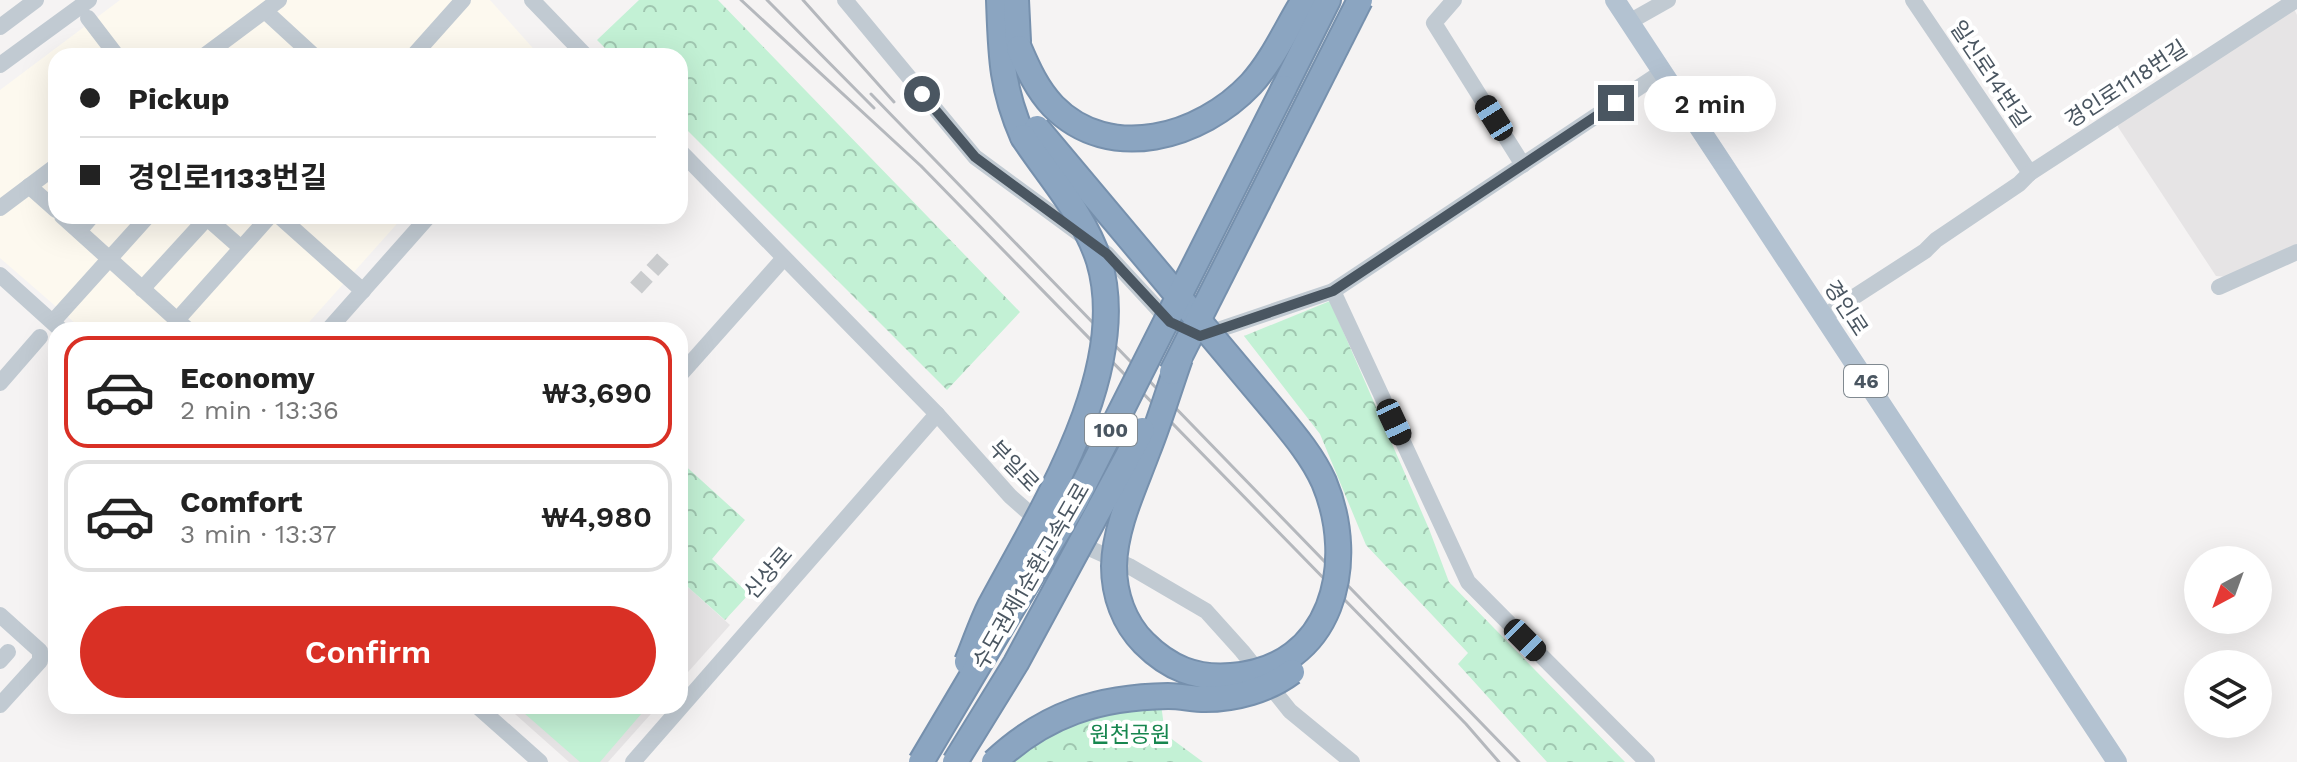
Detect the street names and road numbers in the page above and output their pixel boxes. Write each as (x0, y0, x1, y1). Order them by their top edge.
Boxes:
street label: 일신로14번길 (1945, 16, 2035, 132)
street label: 경인로1118번길 (2060, 35, 2192, 133)
street label: 경인로 (1819, 276, 1873, 340)
road number: 46 (1844, 365, 1888, 397)
road number: 100 (1085, 414, 1137, 446)
street label: 부일로 (984, 435, 1044, 497)
street label: 수도권제1순환고속도로 (967, 478, 1095, 674)
street label: 신상로 (739, 542, 797, 604)

